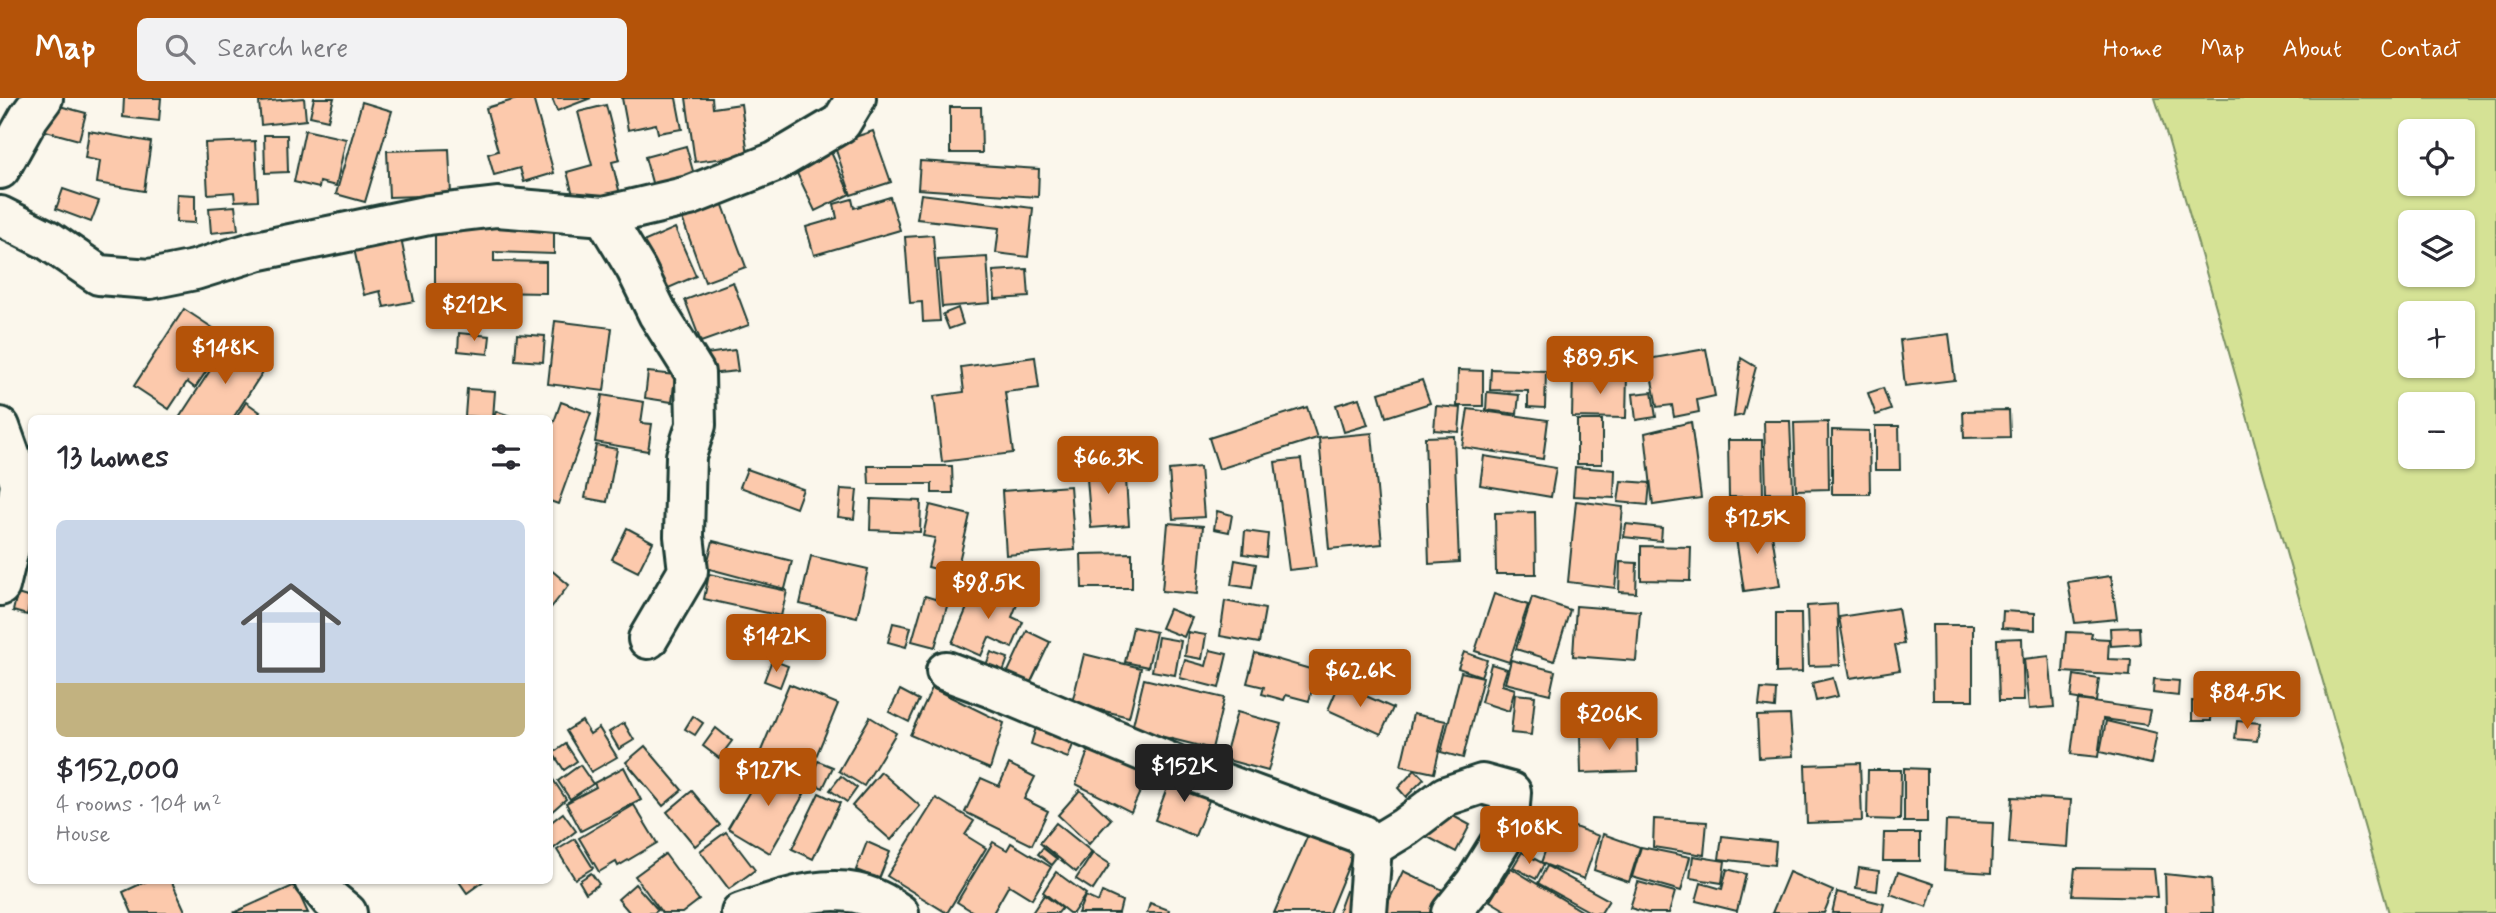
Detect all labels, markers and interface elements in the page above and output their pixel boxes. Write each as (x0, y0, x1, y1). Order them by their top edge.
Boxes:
search box (137, 18, 627, 81)
text: Map (35, 27, 95, 71)
icon: search (161, 30, 199, 68)
text: Search here (217, 32, 348, 66)
text: Home (2103, 34, 2163, 65)
text: Map (2201, 34, 2245, 65)
text: About (2283, 34, 2342, 65)
text: Contact (2380, 34, 2461, 65)
map controls (2398, 119, 2475, 469)
button: locate (2398, 119, 2475, 196)
button: layers (2398, 210, 2475, 287)
pin: $212K (425, 284, 523, 343)
text: $212K (442, 291, 506, 321)
button: + (2398, 301, 2475, 378)
pin: $148K (176, 327, 274, 386)
text: $148K (192, 334, 258, 364)
pin: $89.5K (1543, 336, 1657, 396)
text: $89.5K (1562, 344, 1638, 374)
button: − (2398, 392, 2475, 469)
pin: $66.3K (1051, 436, 1165, 496)
text: 13 homes (56, 438, 169, 477)
icon: filters (487, 438, 525, 476)
text: $66.3K (1073, 444, 1143, 474)
pin: $125K (1708, 496, 1806, 556)
text: $125K (1725, 504, 1789, 534)
pin: $98.5K (931, 561, 1045, 621)
icon: home (228, 565, 354, 691)
text: $98.5K (952, 569, 1024, 599)
pin: $142K (727, 614, 825, 674)
text: $142K (742, 622, 810, 652)
pin: $62.6K (1303, 650, 1417, 709)
text: $62.6K (1325, 657, 1395, 687)
pin: $84.5K (2190, 672, 2304, 731)
text: $84.5K (2209, 679, 2285, 709)
pin: $206K (1560, 692, 1658, 752)
text: $206K (1576, 700, 1642, 730)
pin: $152K (1135, 744, 1233, 804)
pin: $127K (719, 748, 817, 808)
text: $152,000 (56, 751, 179, 790)
text: $152K (1151, 752, 1217, 782)
text: $127K (735, 756, 801, 786)
text: 4 rooms · 104 m² (56, 790, 222, 820)
pin: $108K (1480, 806, 1578, 866)
text: $108K (1496, 814, 1562, 844)
text: House (56, 820, 110, 850)

